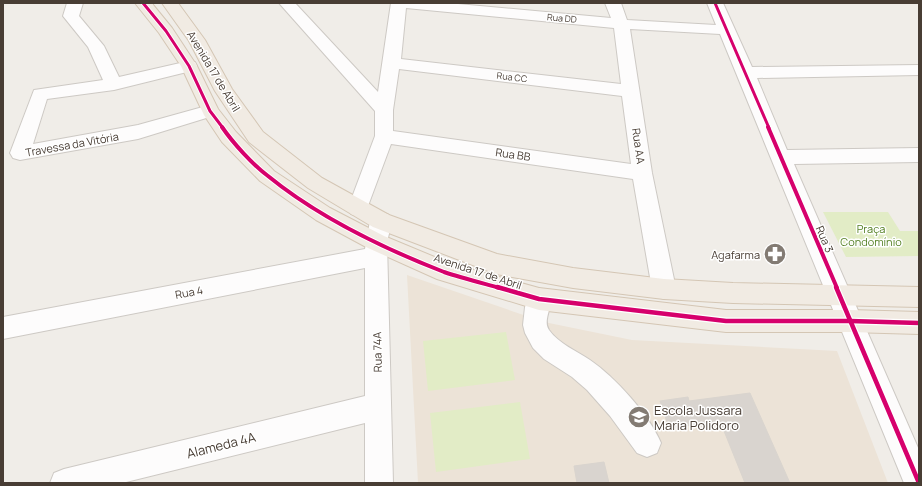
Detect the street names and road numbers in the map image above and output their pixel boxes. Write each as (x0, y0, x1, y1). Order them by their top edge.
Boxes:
street label: Rua DD (547, 10, 577, 26)
street label: Avenida 17 de Abril (184, 28, 244, 114)
street label: Rua CC (496, 69, 529, 85)
street label: Rua AA (629, 127, 649, 165)
street label: Travessa da Vitória (24, 128, 120, 160)
street label: Rua BB (494, 144, 532, 164)
street label: Rua 3 (813, 223, 837, 255)
street label: Avenida 17 de Abril (432, 250, 524, 292)
street label: Rua 4 (174, 282, 204, 302)
street label: Rua 74A (369, 332, 385, 372)
street label: Alameda 4A (185, 428, 257, 462)

